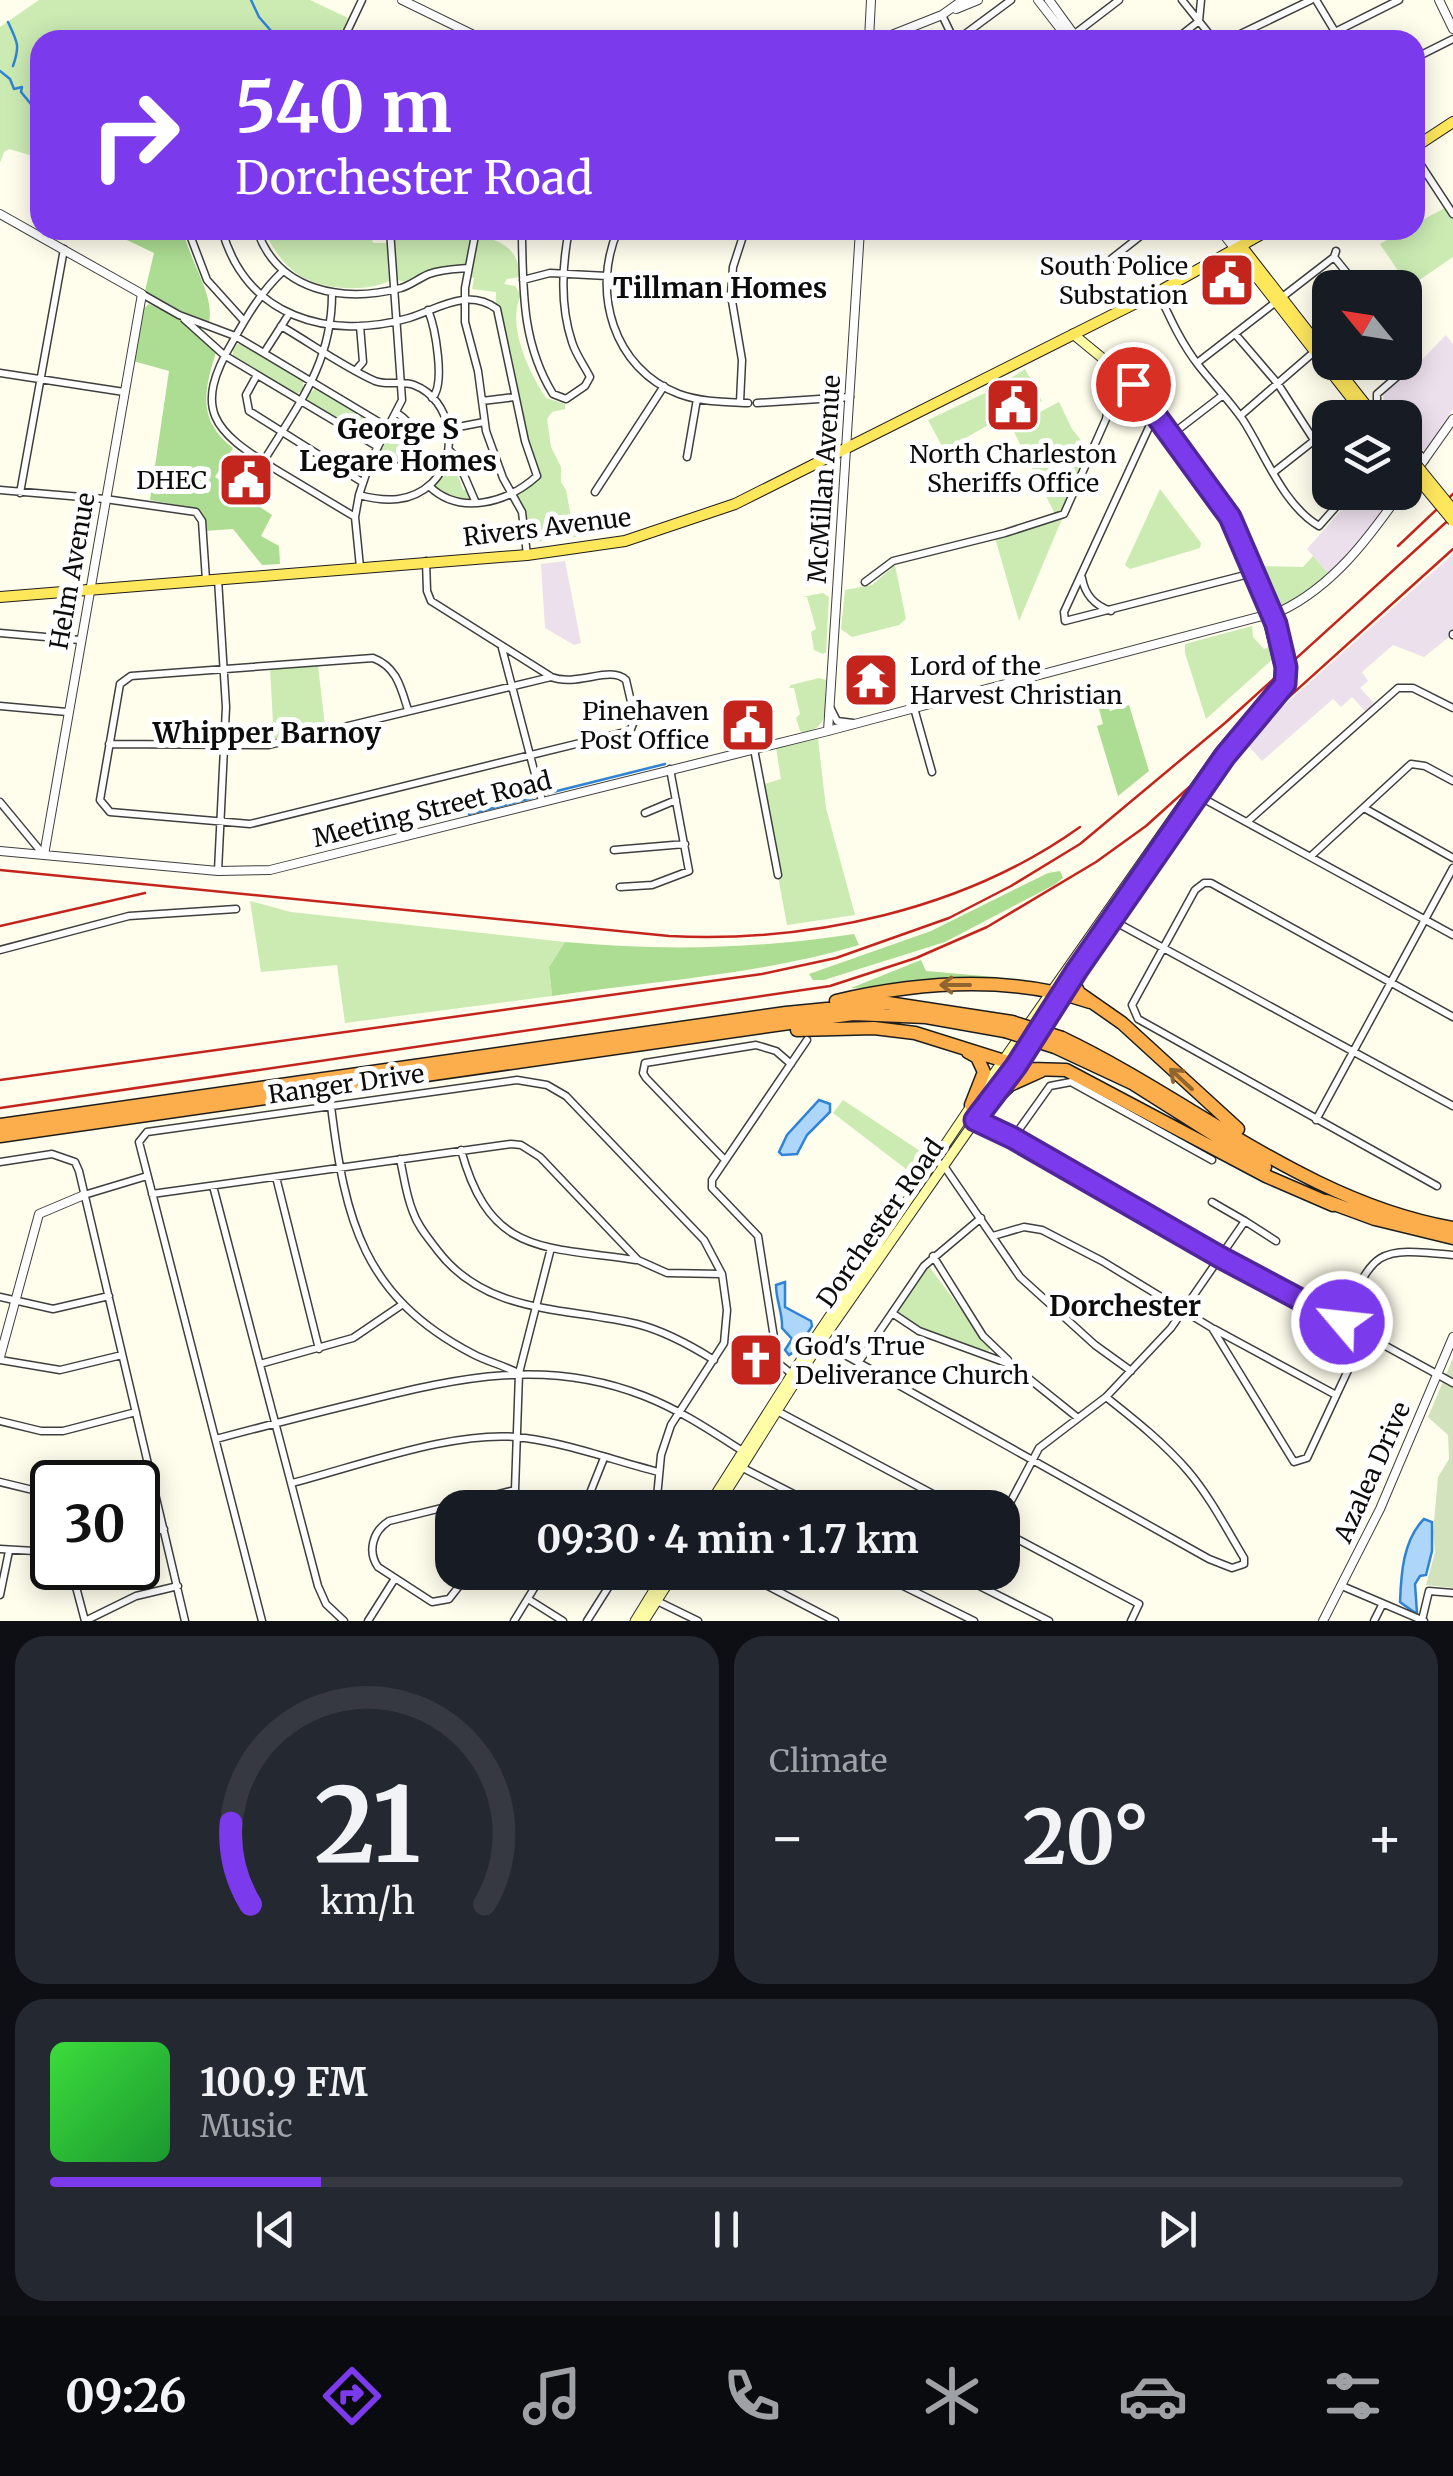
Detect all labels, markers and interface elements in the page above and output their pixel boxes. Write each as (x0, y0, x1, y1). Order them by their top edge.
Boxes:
text: 540 m (235, 63, 452, 151)
icon: right (70, 70, 200, 200)
text: Dorchester Road (235, 150, 593, 206)
place label: South Police Substation (1040, 250, 1188, 311)
public building icon: South Police Substation (1197, 250, 1257, 310)
district label: Tillman Homes (613, 270, 827, 306)
north arrow (1312, 270, 1422, 380)
map controls (1312, 270, 1422, 510)
pin (1091, 342, 1176, 427)
icon: arrive (1106, 357, 1161, 412)
street label: McMillan Avenue (801, 374, 847, 584)
public building icon: North Charleston Sheriffs Office (983, 375, 1043, 435)
button: layers (1312, 400, 1422, 510)
district label: George S Legare Homes (299, 411, 497, 479)
place label: North Charleston Sheriffs Office (909, 438, 1117, 499)
public building icon: DHEC (216, 450, 276, 510)
place label: DHEC (136, 464, 207, 496)
street label: Helm Avenue (42, 490, 102, 652)
street label: Rivers Avenue (461, 501, 633, 553)
temple icon: Lord of the Harvest Christian (841, 650, 901, 710)
place label: Lord of the Harvest Christian (910, 650, 1123, 711)
place label: Pinehaven Post Office (580, 695, 709, 756)
public building icon: Pinehaven Post Office (718, 695, 778, 755)
district label: Whipper Barnoy (152, 715, 382, 751)
street label: Meeting Street Road (309, 764, 555, 854)
one-way arrow (940, 976, 972, 995)
street label: Ranger Drive (266, 1057, 426, 1111)
one-way arrow (1169, 1068, 1194, 1091)
street label: Dorchester Road (810, 1132, 950, 1314)
position arrow (1290, 1270, 1394, 1374)
district label: Dorchester (1049, 1288, 1201, 1324)
church icon: God's True Deliverance Church (726, 1330, 786, 1390)
place label: God's True Deliverance Church (795, 1330, 1029, 1391)
street label: Azalea Drive (1326, 1397, 1417, 1548)
speed limit sign: 30 (30, 1460, 160, 1590)
text: 09:30 · 4 min · 1.7 km (536, 1516, 919, 1563)
text: Climate (769, 1741, 887, 1781)
text: 21 (314, 1760, 420, 1890)
text: 20° (1022, 1790, 1150, 1884)
text: − (769, 1803, 806, 1872)
text: + (1366, 1803, 1403, 1872)
text: km/h (320, 1879, 414, 1924)
text: 100.9 FM (200, 2059, 368, 2106)
text: Music (200, 2106, 293, 2146)
icon: previous (248, 2202, 303, 2257)
icon: pause (699, 2202, 754, 2257)
icon: next (1150, 2202, 1205, 2257)
icon: directions (317, 2361, 387, 2431)
icon: music (517, 2361, 587, 2431)
icon: phone (717, 2361, 787, 2431)
icon: climate (917, 2361, 987, 2431)
icon: car (1118, 2361, 1188, 2431)
icon: filters (1318, 2361, 1388, 2431)
text: 09:26 (65, 2368, 186, 2424)

